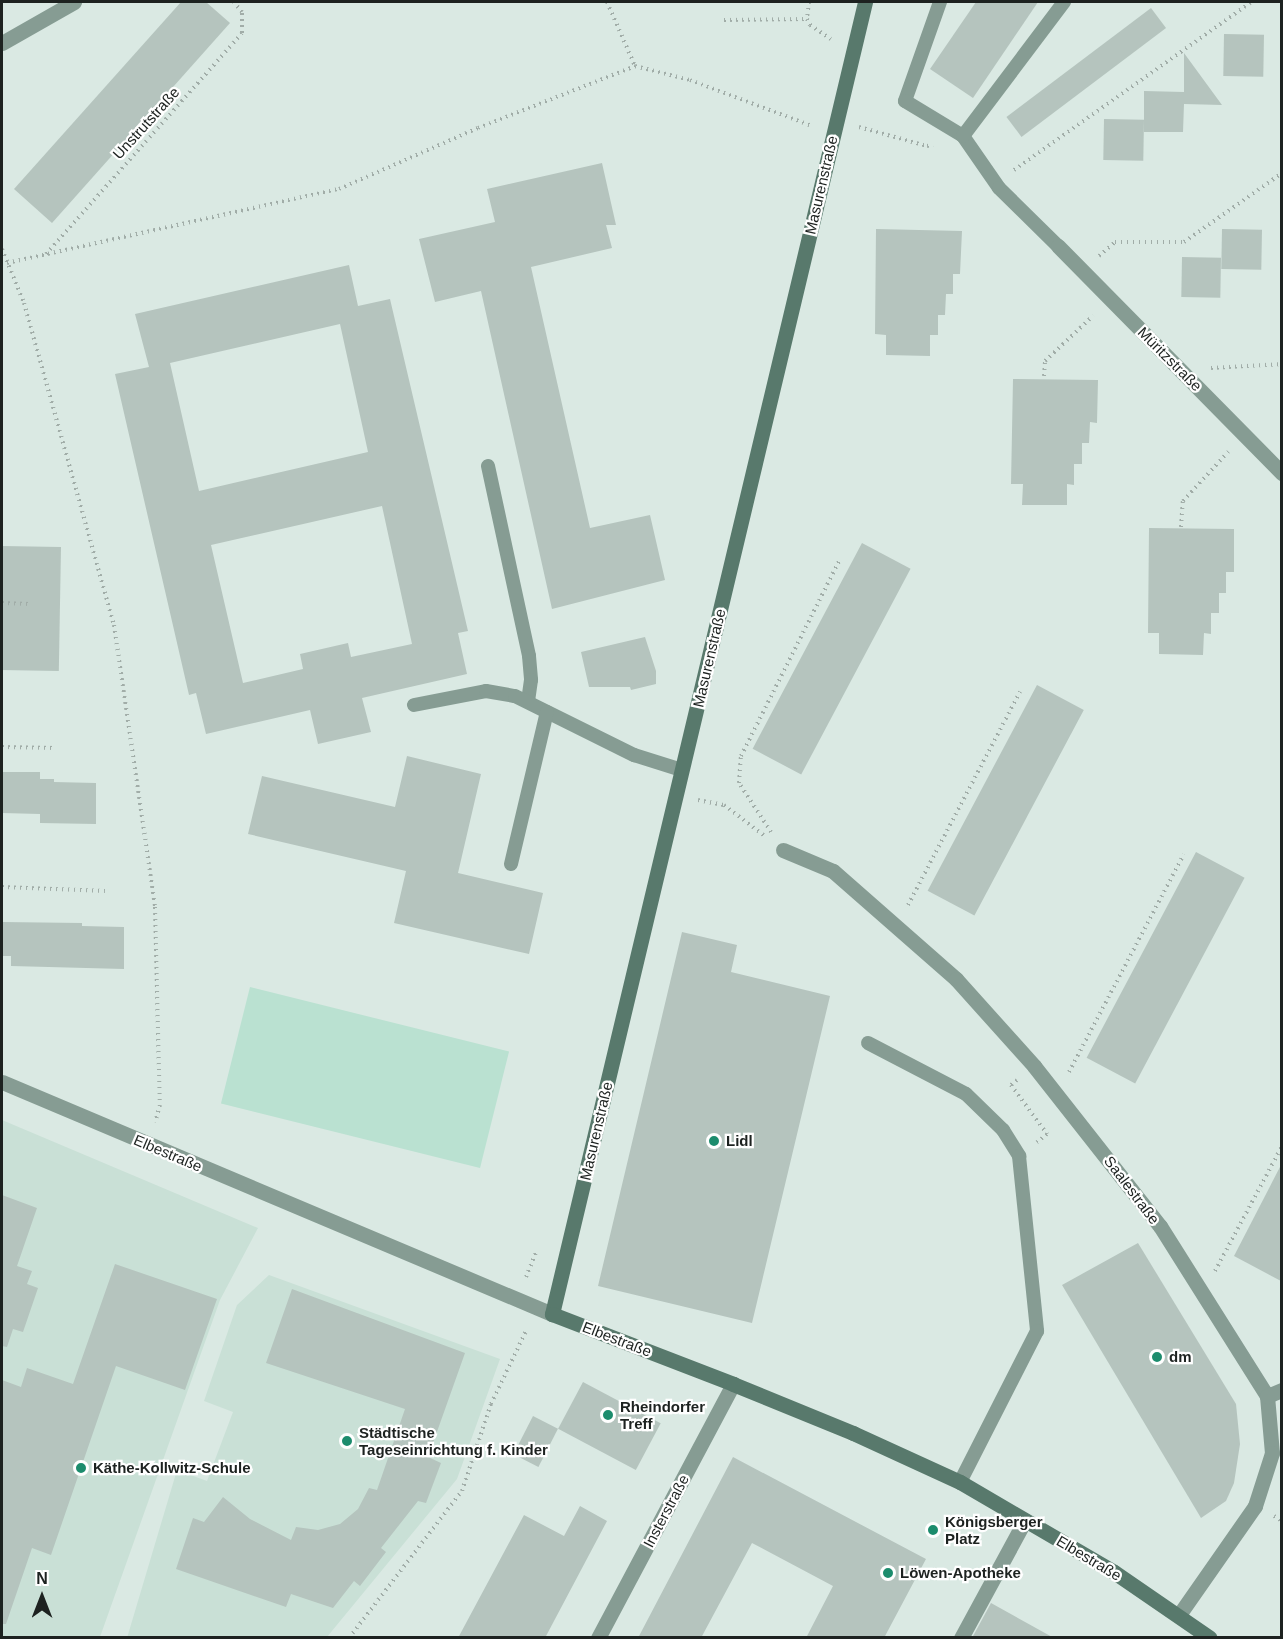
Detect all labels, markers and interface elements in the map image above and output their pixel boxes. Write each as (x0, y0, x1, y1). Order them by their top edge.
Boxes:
street label: Unstrutstraße (109, 83, 183, 163)
street label: Masurenstraße (801, 134, 841, 236)
street label: Müritzstraße (1134, 323, 1206, 395)
street label: Masurenstraße (689, 607, 729, 709)
street label: Masurenstraße (576, 1080, 616, 1182)
street label: Elbestraße (131, 1131, 205, 1175)
place label: Lidl (726, 1132, 753, 1150)
marker: Lidl (707, 1134, 721, 1148)
street label: Saalestraße (1100, 1152, 1164, 1228)
street label: Elbestraße (580, 1318, 654, 1360)
place label: dm (1169, 1348, 1192, 1366)
marker: dm (1150, 1350, 1164, 1364)
place label: Rheindorfer Treff (620, 1397, 705, 1432)
marker: Rheindorfer Treff (601, 1408, 615, 1422)
place label: Städtische Tageseinrichtung f. Kinder (359, 1423, 548, 1458)
marker: Städtische Tageseinrichtung f. Kinder (340, 1434, 354, 1448)
place label: Käthe-Kollwitz-Schule (93, 1459, 251, 1477)
marker: Käthe-Kollwitz-Schule (74, 1461, 88, 1475)
street label: Insterstraße (639, 1471, 693, 1551)
place label: Königsberger Platz (945, 1512, 1043, 1547)
marker: Königsberger Platz (926, 1523, 940, 1537)
street label: Elbestraße (1053, 1532, 1125, 1584)
place label: Löwen-Apotheke (900, 1564, 1021, 1582)
marker: Löwen-Apotheke (881, 1566, 895, 1580)
north arrow (12, 1567, 72, 1627)
text: N (36, 1570, 48, 1587)

